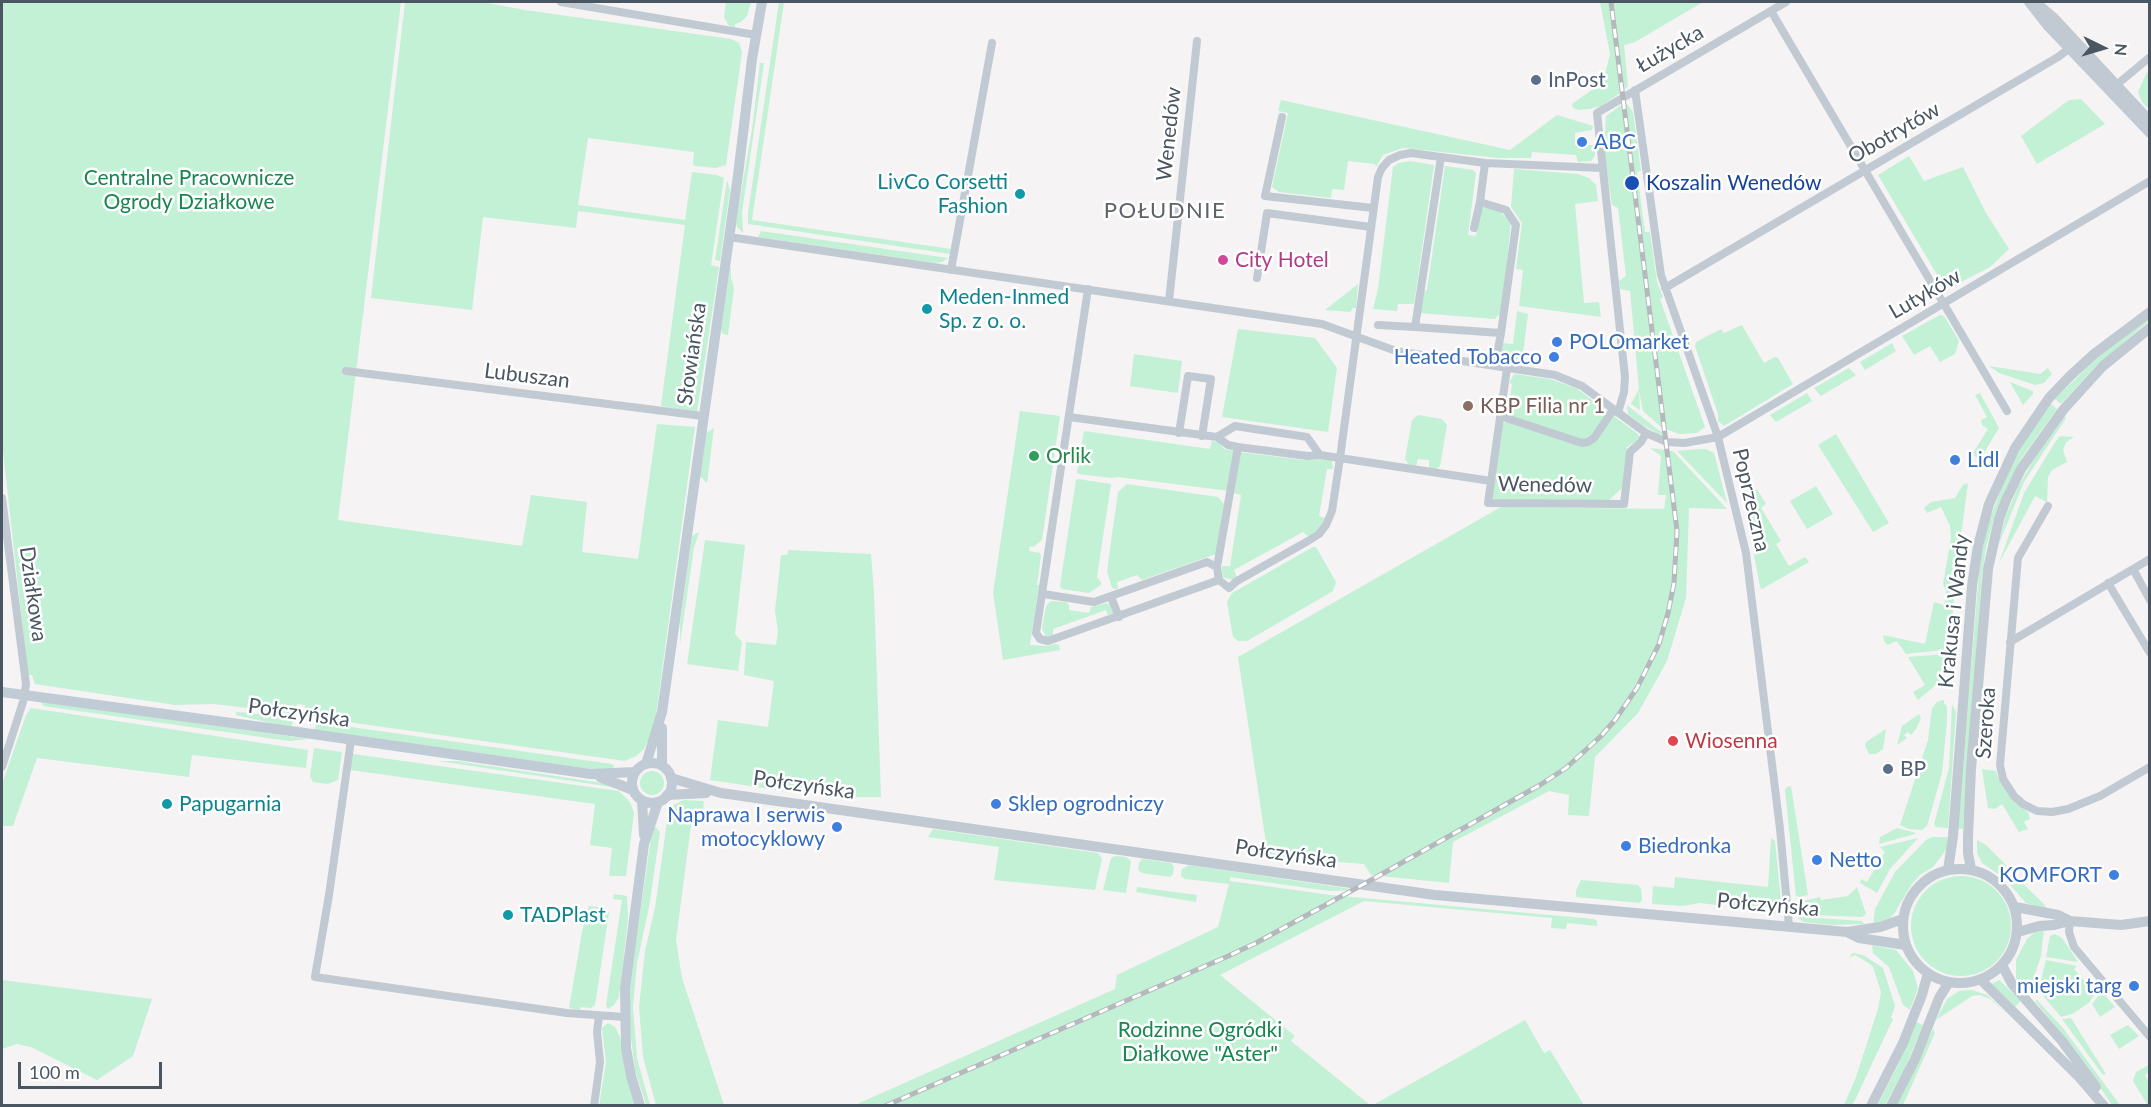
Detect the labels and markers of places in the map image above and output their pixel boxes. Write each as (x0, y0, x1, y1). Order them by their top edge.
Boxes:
place label: InPost (1548, 67, 1606, 93)
marker: InPost (1529, 73, 1543, 87)
place label: ABC (1594, 129, 1636, 155)
marker: ABC (1575, 135, 1589, 149)
place label: LivCo Corsetti Fashion (877, 169, 1008, 219)
place label: Koszalin Wenedów (1646, 170, 1822, 196)
marker: Koszalin Wenedów (1623, 174, 1641, 192)
marker: LivCo Corsetti Fashion (1013, 187, 1027, 201)
place label: City Hotel (1235, 247, 1329, 273)
marker: City Hotel (1216, 253, 1230, 267)
place label: Meden-Inmed Sp. z o. o. (939, 284, 1069, 334)
marker: Meden-Inmed Sp. z o. o. (920, 302, 934, 316)
place label: POLOmarket (1569, 329, 1689, 355)
marker: POLOmarket (1550, 335, 1564, 349)
place label: Heated Tobacco (1394, 344, 1542, 370)
marker: Heated Tobacco (1547, 350, 1561, 364)
place label: KBP Filia nr 1 (1480, 393, 1605, 419)
marker: KBP Filia nr 1 (1461, 399, 1475, 413)
place label: Orlik (1046, 443, 1091, 469)
place label: Lidl (1967, 447, 2000, 473)
marker: Orlik (1027, 449, 1041, 463)
marker: Lidl (1948, 453, 1962, 467)
place label: Wiosenna (1685, 728, 1778, 754)
marker: Wiosenna (1666, 734, 1680, 748)
place label: BP (1900, 756, 1926, 782)
marker: BP (1881, 762, 1895, 776)
place label: Papugarnia (179, 791, 281, 817)
place label: Sklep ogrodniczy (1008, 791, 1164, 817)
marker: Papugarnia (160, 797, 174, 811)
marker: Sklep ogrodniczy (989, 797, 1003, 811)
place label: Naprawa I serwis motocyklowy (667, 802, 825, 852)
marker: Naprawa I serwis motocyklowy (830, 820, 844, 834)
place label: Biedronka (1638, 833, 1731, 859)
marker: Biedronka (1619, 839, 1633, 853)
place label: Netto (1829, 847, 1882, 873)
marker: Netto (1810, 853, 1824, 867)
place label: KOMFORT (1999, 862, 2102, 888)
marker: KOMFORT (2107, 868, 2121, 882)
place label: TADPlast (520, 902, 606, 928)
marker: TADPlast (501, 908, 515, 922)
place label: miejski targ (2017, 973, 2122, 999)
marker: miejski targ (2127, 979, 2141, 993)

